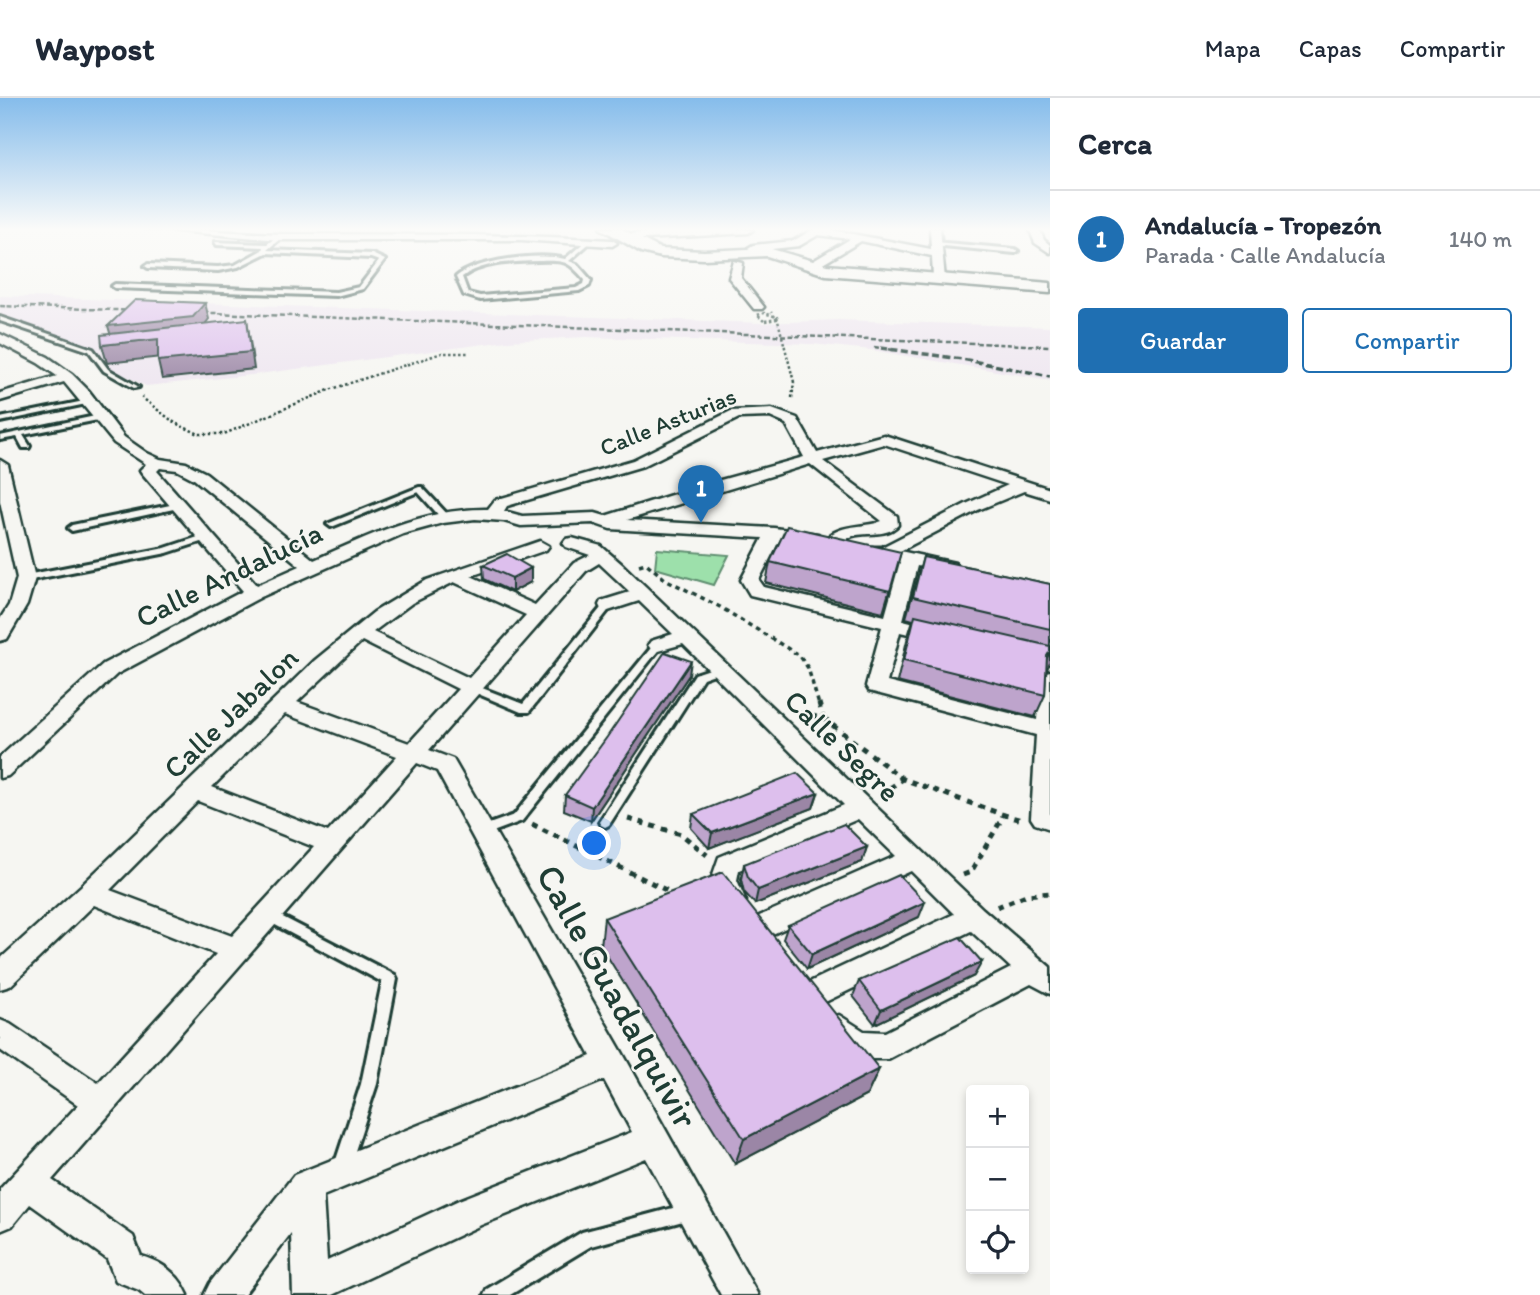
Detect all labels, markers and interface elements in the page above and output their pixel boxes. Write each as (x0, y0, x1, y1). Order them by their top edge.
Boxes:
text: Waypost (35, 29, 155, 68)
text: Mapa (1205, 34, 1261, 63)
text: Capas (1299, 34, 1362, 63)
text: Compartir (1400, 34, 1505, 63)
text: Cerca (1078, 125, 1152, 162)
text: Andalucía - Tropezón (1145, 209, 1381, 241)
text: 1 (1096, 225, 1106, 253)
text: 140 m (1449, 225, 1512, 253)
text: Parada · Calle Andalucía (1145, 241, 1385, 269)
button: Guardar (1078, 308, 1288, 373)
button: Compartir (1302, 308, 1512, 373)
street label: Calle Asturias (595, 381, 740, 462)
pin: 1 (678, 465, 724, 523)
street label: Calle Andalucía (130, 513, 328, 636)
street label: Calle Jabalon (155, 639, 306, 786)
street label: Calle Segre (777, 682, 908, 810)
your location (577, 826, 611, 860)
street label: Calle Guadalquivir (527, 857, 709, 1136)
map controls (966, 1085, 1029, 1274)
button: + (966, 1085, 1029, 1148)
button: − (966, 1148, 1029, 1211)
button: locate (966, 1211, 1029, 1274)

